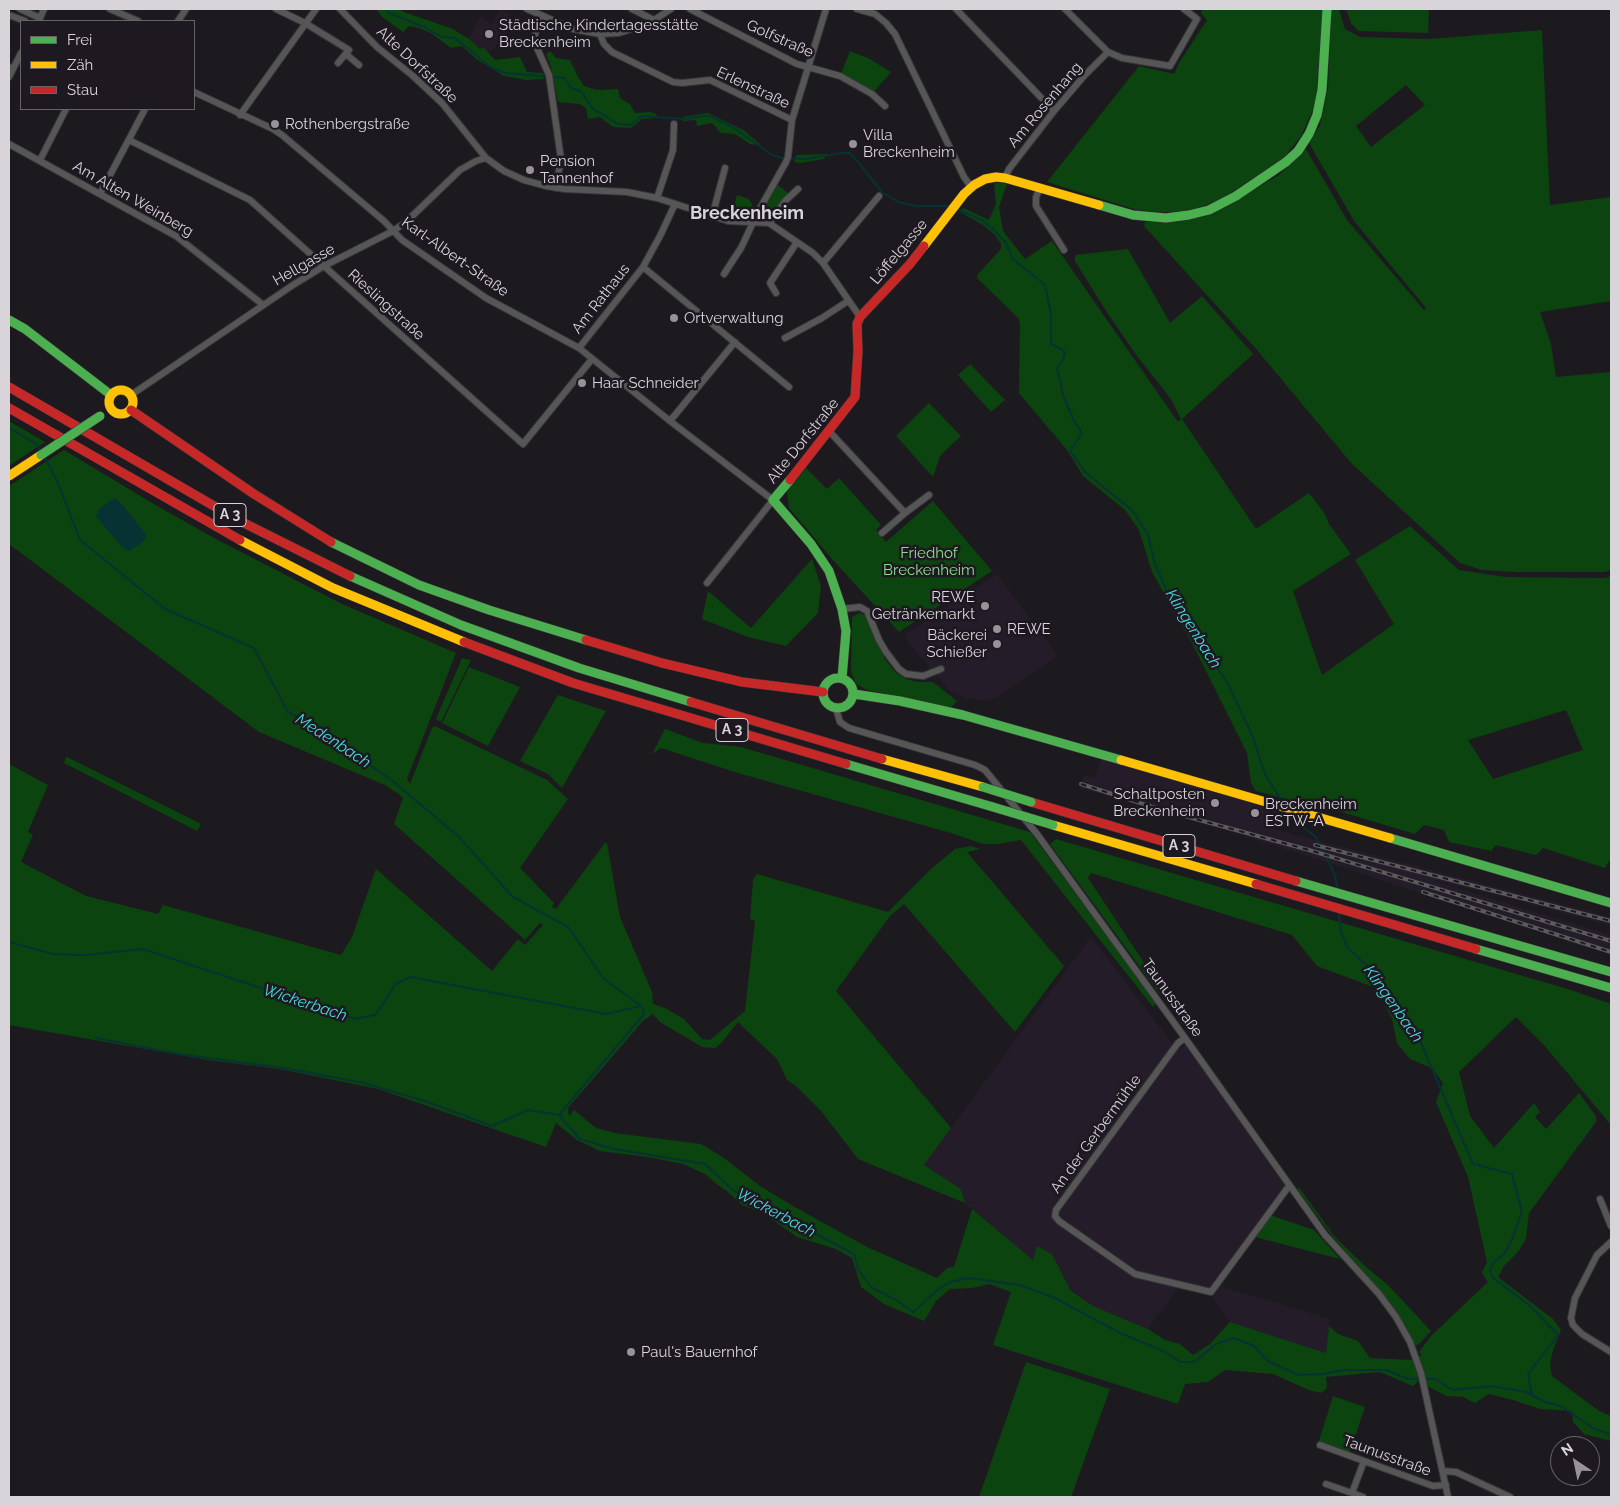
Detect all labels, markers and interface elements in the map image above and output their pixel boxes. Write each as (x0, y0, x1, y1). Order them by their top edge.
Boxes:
place label: Städtische Kindertagesstätte Breckenheim (499, 16, 698, 51)
street label: Golfstraße (744, 16, 816, 62)
legend (20, 20, 195, 110)
street label: Alte Dorfstraße (373, 23, 461, 107)
marker: Städtische Kindertagesstätte Breckenheim (483, 28, 495, 40)
text: Frei (67, 31, 92, 49)
text: Zäh (67, 56, 93, 74)
street label: Am Rosenhang (1004, 59, 1086, 151)
street label: Erlenstraße (714, 63, 792, 113)
text: Stau (67, 81, 98, 99)
place label: Rothenbergstraße (285, 115, 410, 133)
marker: Rothenbergstraße (269, 118, 281, 130)
place label: Villa Breckenheim (863, 126, 955, 161)
marker: Villa Breckenheim (847, 138, 859, 150)
place label: Pension Tannenhof (540, 152, 613, 187)
street label: Am Alten Weinberg (70, 157, 196, 241)
marker: Pension Tannenhof (524, 164, 536, 176)
district label: Breckenheim (690, 203, 804, 225)
street label: Karl-Albert-Straße (398, 213, 512, 301)
street label: Löffelgasse (867, 216, 931, 288)
street label: Hellgasse (270, 240, 338, 290)
street label: Am Rathaus (568, 261, 634, 337)
street label: Rieslingstraße (344, 266, 428, 344)
place label: Ortverwaltung (684, 309, 784, 327)
marker: Ortverwaltung (668, 312, 680, 324)
place label: Haar Schneider (592, 374, 699, 392)
marker: Haar Schneider (576, 377, 588, 389)
street label: Alte Dorfstraße (763, 395, 843, 487)
road number: A 3 (214, 504, 246, 526)
park label: Friedhof Breckenheim (883, 544, 975, 579)
water label: Klingenbach (1161, 586, 1225, 672)
place label: REWE Getränkemarkt (872, 588, 975, 623)
marker: REWE Getränkemarkt (979, 600, 991, 612)
place label: REWE (1007, 620, 1051, 638)
marker: REWE (991, 623, 1003, 635)
place label: Bäckerei Schießer (927, 626, 987, 661)
marker: Bäckerei Schießer (991, 638, 1003, 650)
water label: Medenbach (292, 710, 374, 772)
road number: A 3 (716, 718, 748, 742)
place label: Schaltposten Breckenheim (1113, 785, 1205, 820)
place label: Breckenheim ESTW-A (1265, 795, 1357, 830)
marker: Schaltposten Breckenheim (1209, 797, 1221, 809)
marker: Breckenheim ESTW-A (1249, 807, 1261, 819)
road number: A 3 (1163, 834, 1195, 858)
street label: Taunusstraße (1138, 955, 1206, 1041)
water label: Klingenbach (1359, 962, 1427, 1046)
water label: Wickerbach (261, 980, 349, 1026)
street label: An der Gerbermühle (1047, 1071, 1145, 1197)
water label: Wickerbach (733, 1184, 819, 1242)
place label: Paul's Bauernhof (641, 1343, 757, 1361)
marker: Paul's Bauernhof (625, 1346, 637, 1358)
street label: Taunusstraße (1341, 1432, 1433, 1480)
north arrow (1550, 1436, 1600, 1486)
text: N (1558, 1440, 1576, 1459)

